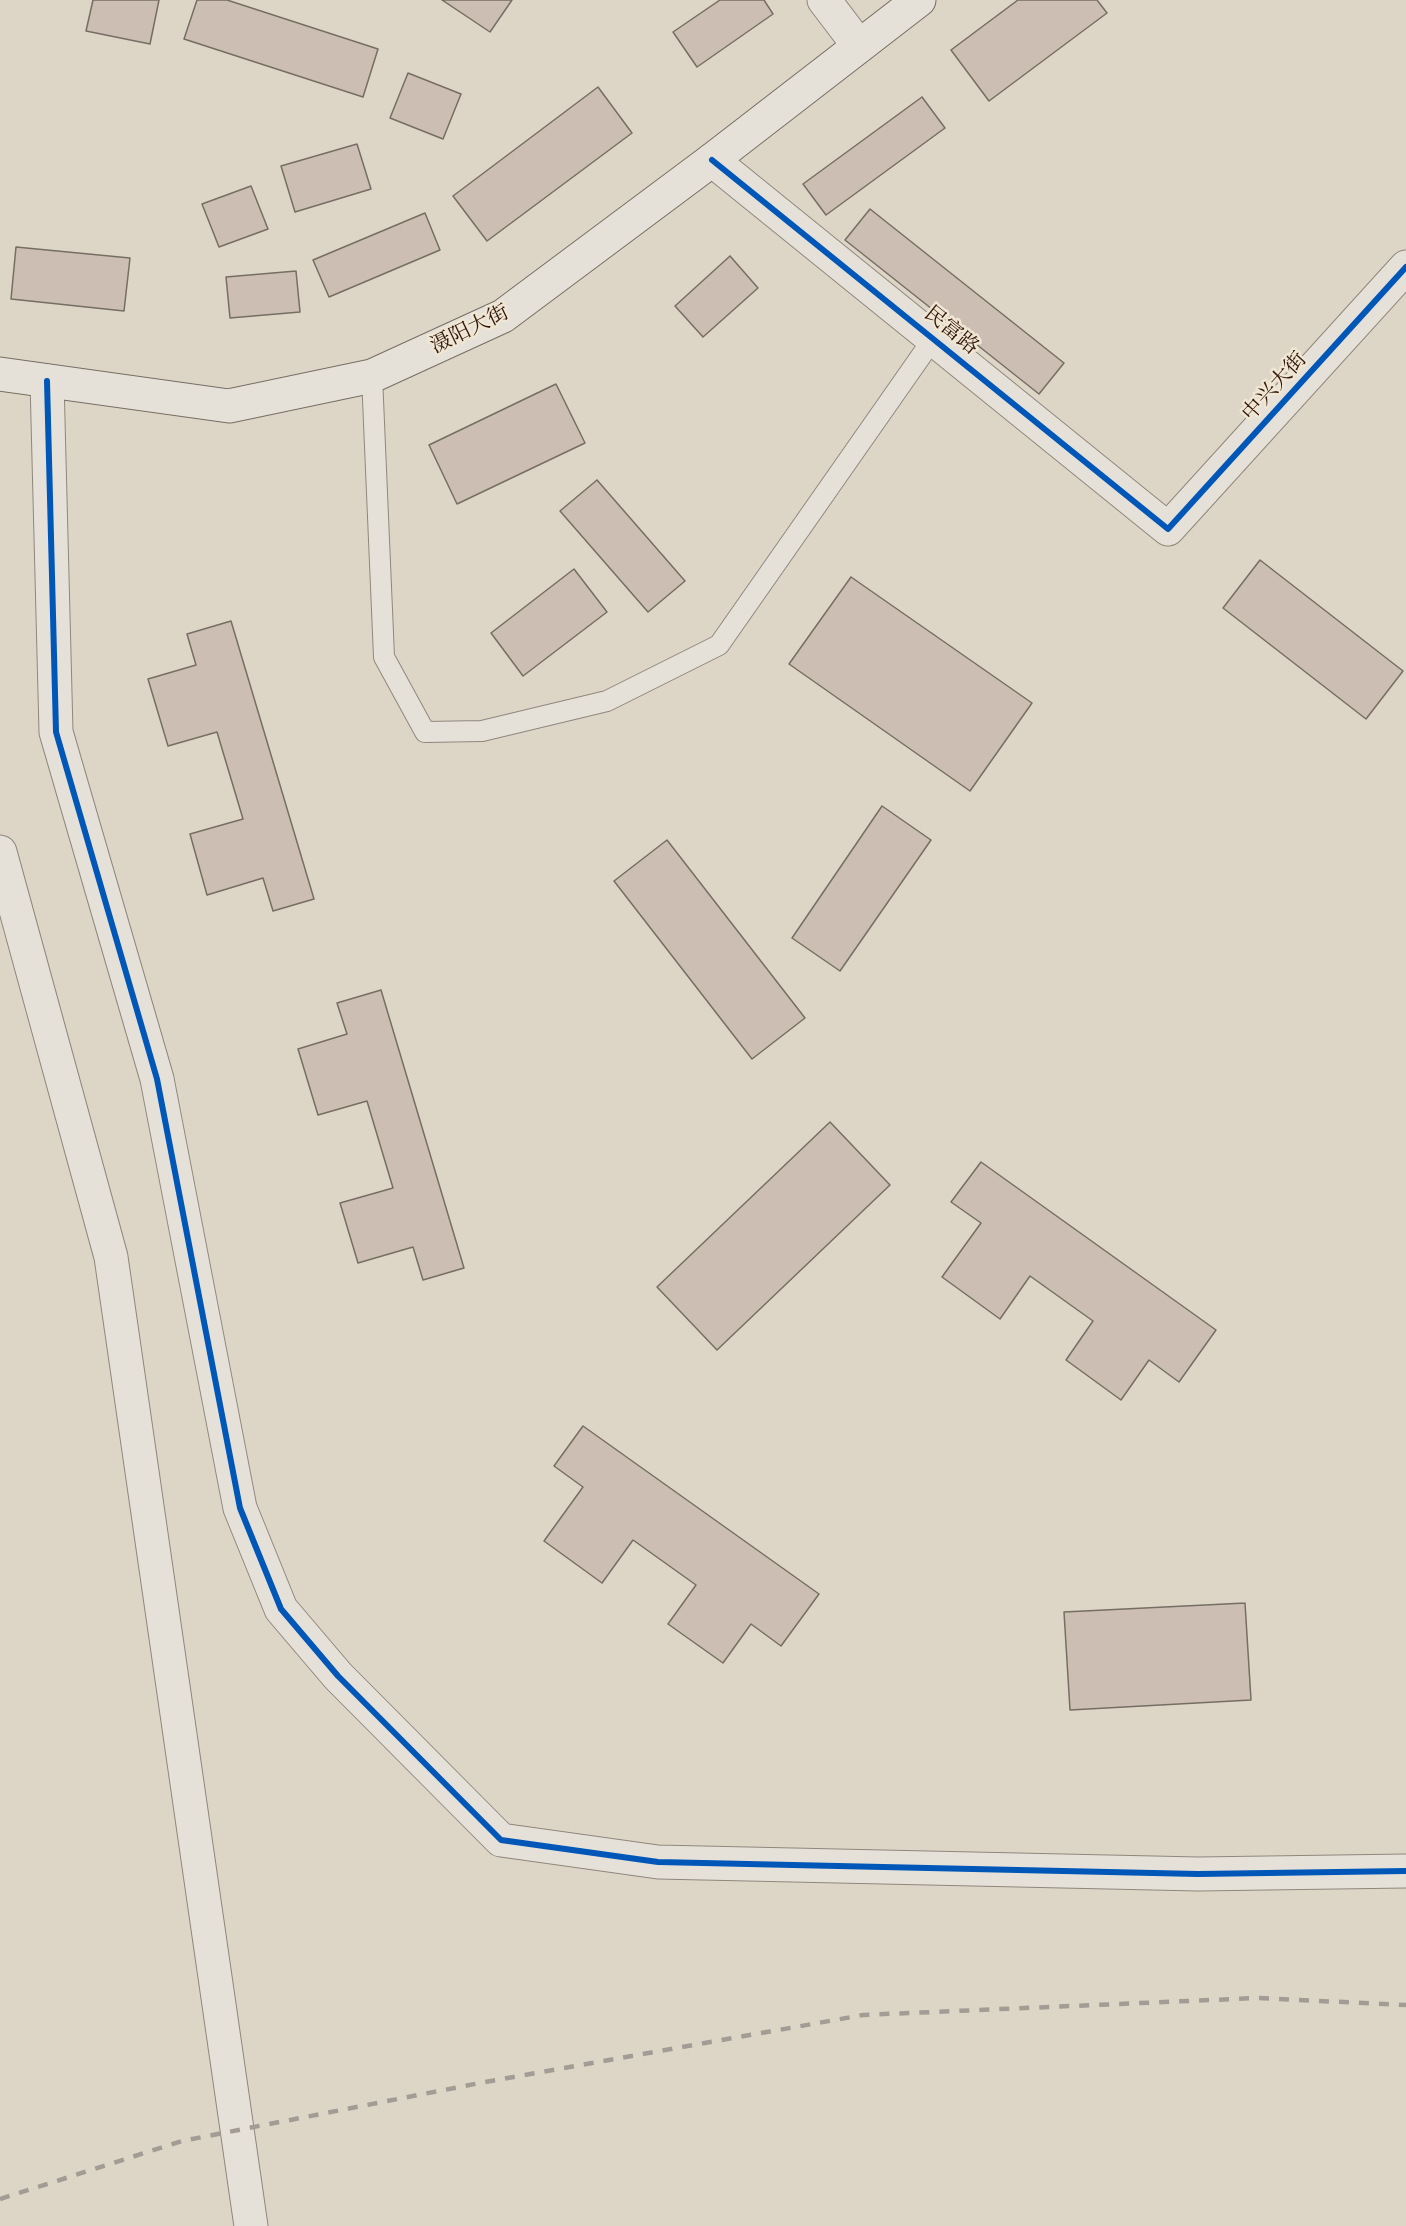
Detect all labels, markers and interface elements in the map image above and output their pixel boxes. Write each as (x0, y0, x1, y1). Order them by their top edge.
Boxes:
street label: 滠阳大街 (427, 300, 513, 360)
street label: 民富路 (919, 301, 983, 361)
street label: 中兴大街 (1238, 347, 1312, 427)

